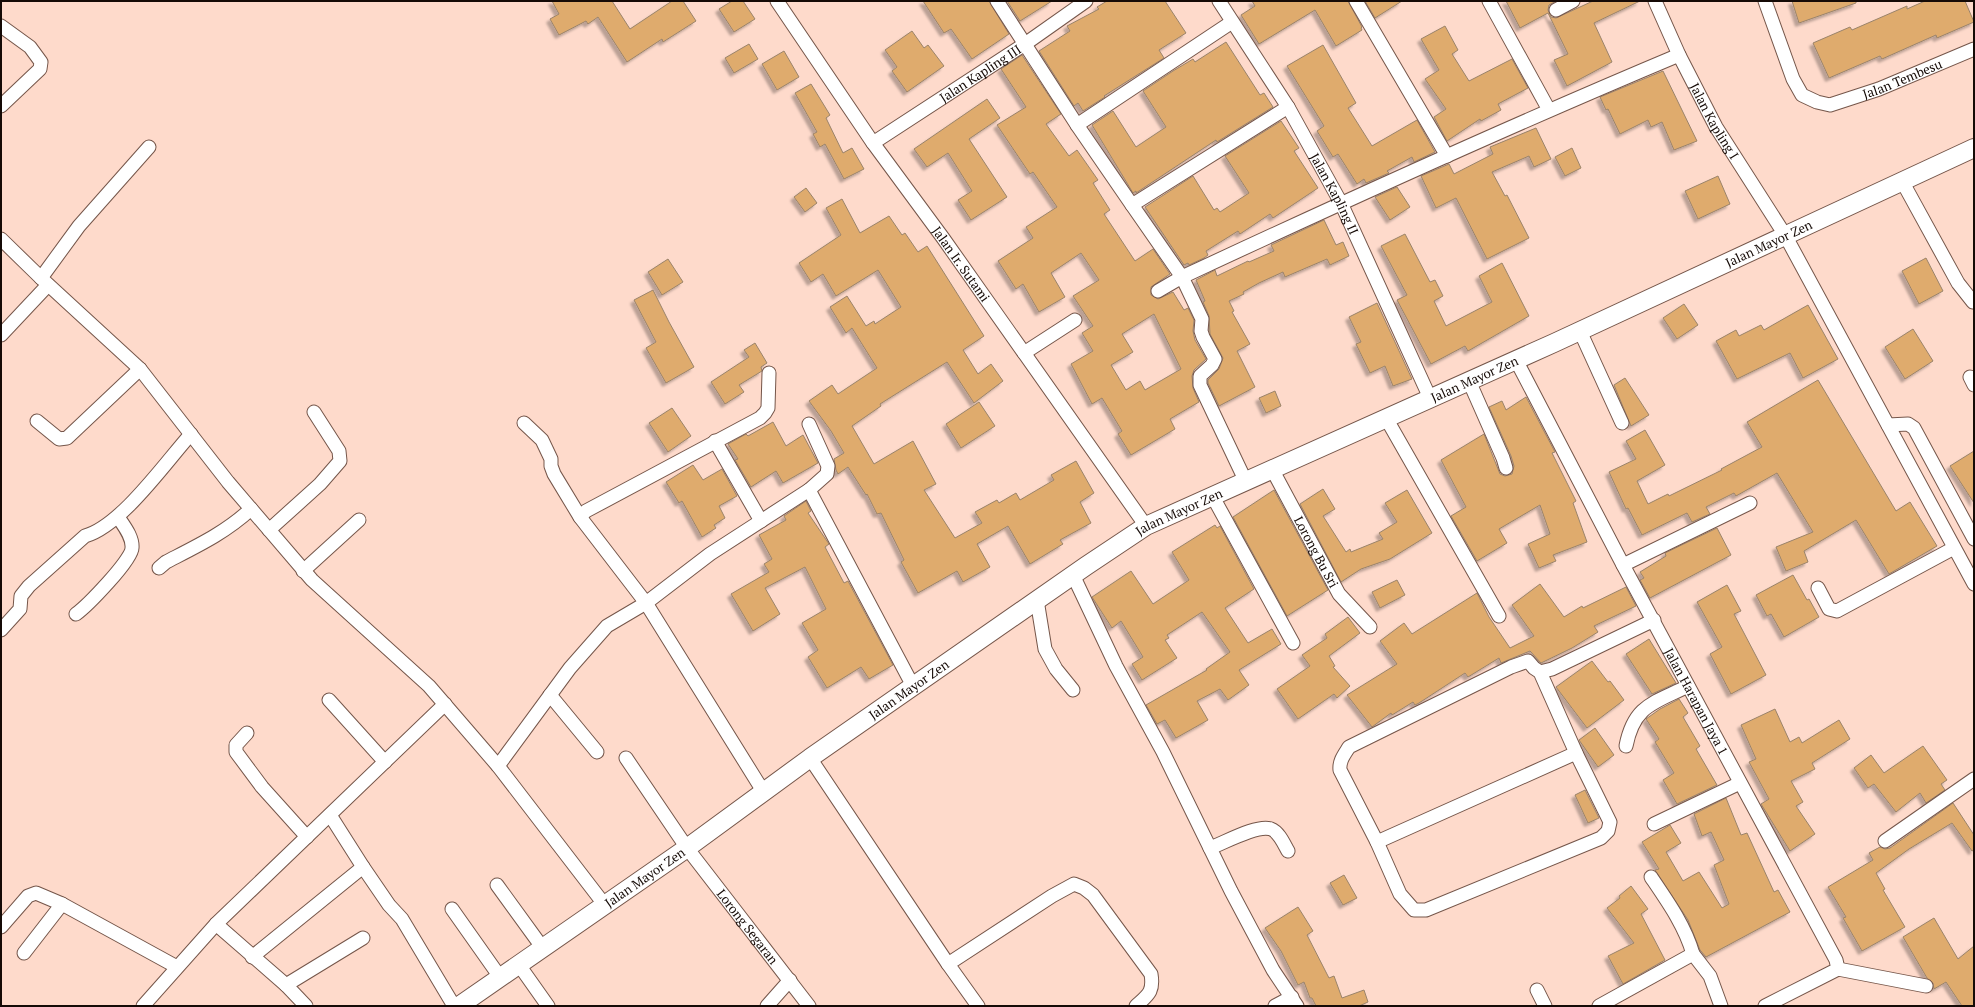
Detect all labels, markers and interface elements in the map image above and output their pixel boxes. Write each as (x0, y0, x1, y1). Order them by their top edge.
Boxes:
street label: Jalan Kapling III (936, 40, 1025, 106)
street label: Jalan Tembesu (1860, 54, 1945, 103)
street label: Jalan Kapling I (1686, 80, 1743, 163)
street label: Jalan Kapling II (1306, 150, 1363, 237)
street label: Jalan Mayor Zen (1722, 215, 1815, 271)
street label: Jalan Ir. Sutami (928, 222, 994, 305)
street label: Jalan Mayor Zen (1428, 351, 1521, 406)
street label: Jalan Mayor Zen (1132, 484, 1225, 540)
street label: Lorong Bu Sri (1290, 513, 1343, 591)
street label: Jalan Harapan Jaya 1 (1660, 644, 1733, 758)
street label: Jalan Mayor Zen (865, 655, 953, 724)
street label: Jalan Mayor Zen (601, 843, 689, 911)
street label: Lorong Segaran (713, 885, 783, 968)

